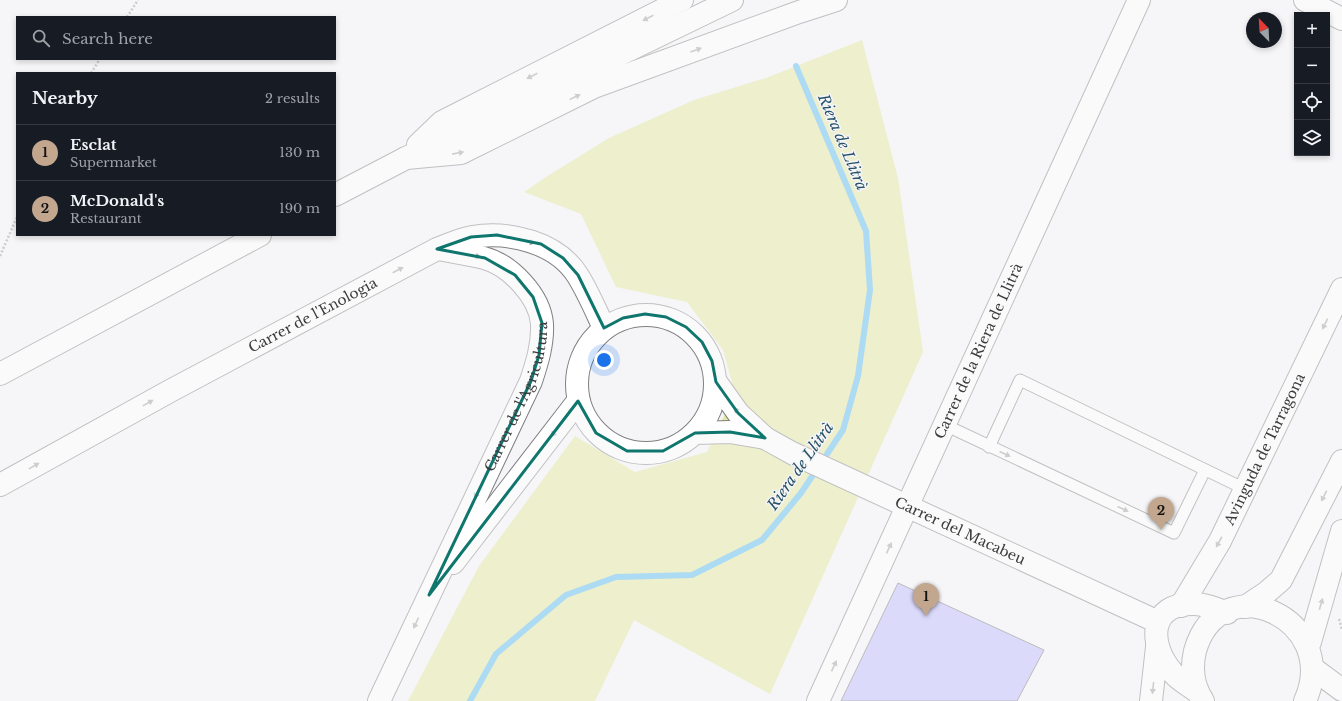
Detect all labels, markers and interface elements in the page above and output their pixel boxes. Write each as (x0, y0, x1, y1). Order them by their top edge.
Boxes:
north arrow (1246, 12, 1282, 48)
map controls (1294, 12, 1330, 156)
button: + (1294, 12, 1330, 48)
one-way arrow (642, 14, 653, 21)
search box (16, 16, 336, 60)
icon: search (30, 27, 52, 49)
text: Search here (62, 29, 153, 48)
one-way arrow (691, 46, 703, 52)
button: − (1294, 48, 1330, 84)
one-way arrow (526, 73, 537, 79)
button: locate (1294, 84, 1330, 120)
text: Nearby (32, 88, 98, 109)
text: 2 results (265, 90, 320, 107)
water label: Riera de Llitrà (814, 90, 872, 193)
one-way arrow (569, 94, 581, 100)
button: layers (1294, 120, 1330, 156)
text: Esclat (70, 135, 117, 154)
text: 1 (42, 144, 48, 161)
text: 130 m (279, 144, 320, 161)
one-way arrow (452, 150, 464, 156)
text: Supermarket (70, 154, 157, 171)
text: McDonald's (70, 191, 164, 210)
text: 2 (41, 200, 49, 217)
text: 190 m (279, 200, 320, 217)
text: Restaurant (70, 210, 142, 227)
one-way arrow (523, 239, 535, 245)
one-way arrow (469, 254, 481, 260)
street label: Carrer de la Riera de Llitrà (930, 260, 1026, 442)
one-way arrow (393, 266, 404, 273)
street label: Carrer de l'Enologia (245, 273, 381, 357)
one-way arrow (1322, 318, 1328, 330)
street label: Carrer de l'Agricultura (480, 321, 551, 475)
your location (594, 350, 614, 370)
street label: Avinguda de Tarragona (1220, 370, 1309, 529)
one-way arrow (142, 400, 154, 407)
one-way arrow (733, 407, 743, 417)
water label: Riera de Llitrà (762, 418, 837, 514)
one-way arrow (550, 426, 559, 437)
one-way arrow (1000, 451, 1011, 457)
one-way arrow (28, 463, 40, 470)
one-way arrow (474, 487, 480, 499)
one-way arrow (1321, 490, 1327, 501)
street label: Carrer del Macabeu (892, 493, 1029, 569)
pin: 2 (1148, 497, 1174, 530)
one-way arrow (1117, 506, 1129, 512)
one-way arrow (1216, 536, 1223, 548)
one-way arrow (886, 542, 892, 553)
pin: 1 (913, 583, 939, 616)
one-way arrow (1318, 598, 1324, 611)
one-way arrow (413, 618, 419, 629)
one-way arrow (831, 660, 837, 671)
one-way arrow (1149, 682, 1156, 694)

